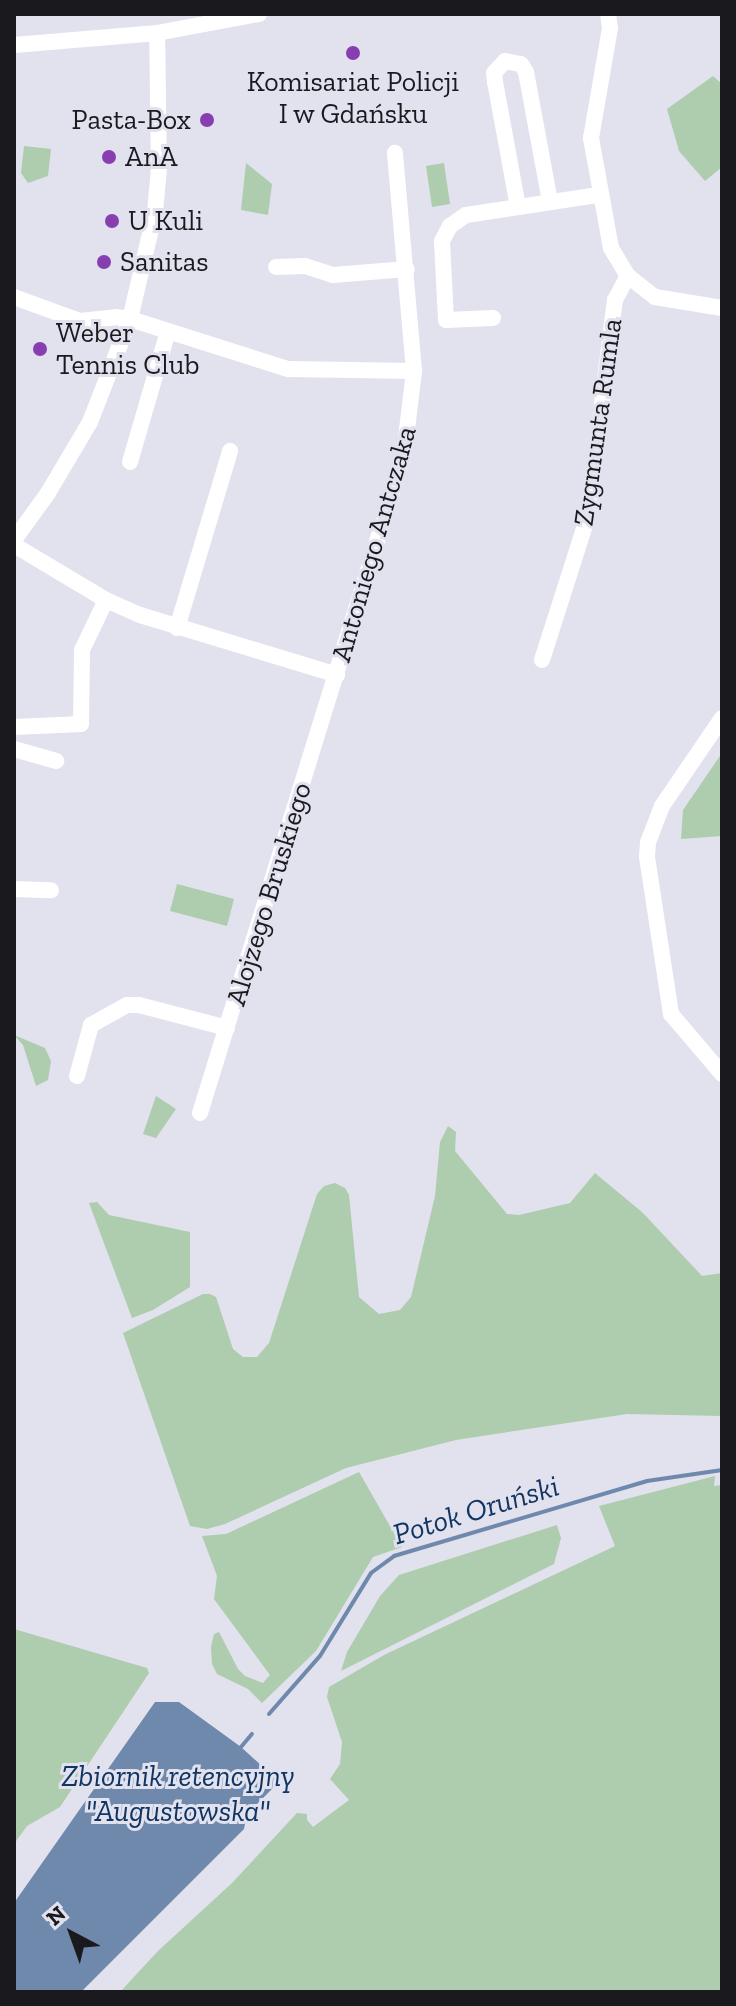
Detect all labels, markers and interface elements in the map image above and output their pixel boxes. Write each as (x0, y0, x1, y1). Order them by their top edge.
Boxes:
marker: Komisariat Policji I w Gdańsku (344, 44, 362, 62)
place label: Komisariat Policji I w Gdańsku (247, 65, 459, 131)
place label: Pasta-Box (72, 103, 191, 137)
marker: Pasta-Box (198, 111, 216, 129)
place label: AnA (125, 140, 177, 174)
marker: AnA (100, 148, 118, 166)
place label: U Kuli (128, 204, 203, 238)
marker: U Kuli (103, 212, 121, 230)
place label: Sanitas (120, 245, 209, 279)
marker: Sanitas (95, 253, 113, 271)
place label: Weber Tennis Club (56, 316, 199, 382)
street label: Zygmunta Rumla (567, 316, 629, 528)
marker: Weber Tennis Club (31, 340, 49, 358)
street label: Antoniego Antczaka (324, 422, 424, 666)
street label: Alojzego Bruskiego (219, 779, 319, 1009)
water label: Potok Oruński (389, 1468, 563, 1552)
water label: Zbiornik retencyjny "Augustowska" (61, 1758, 295, 1828)
north arrow (32, 1894, 112, 1974)
text: N (41, 1900, 71, 1931)

